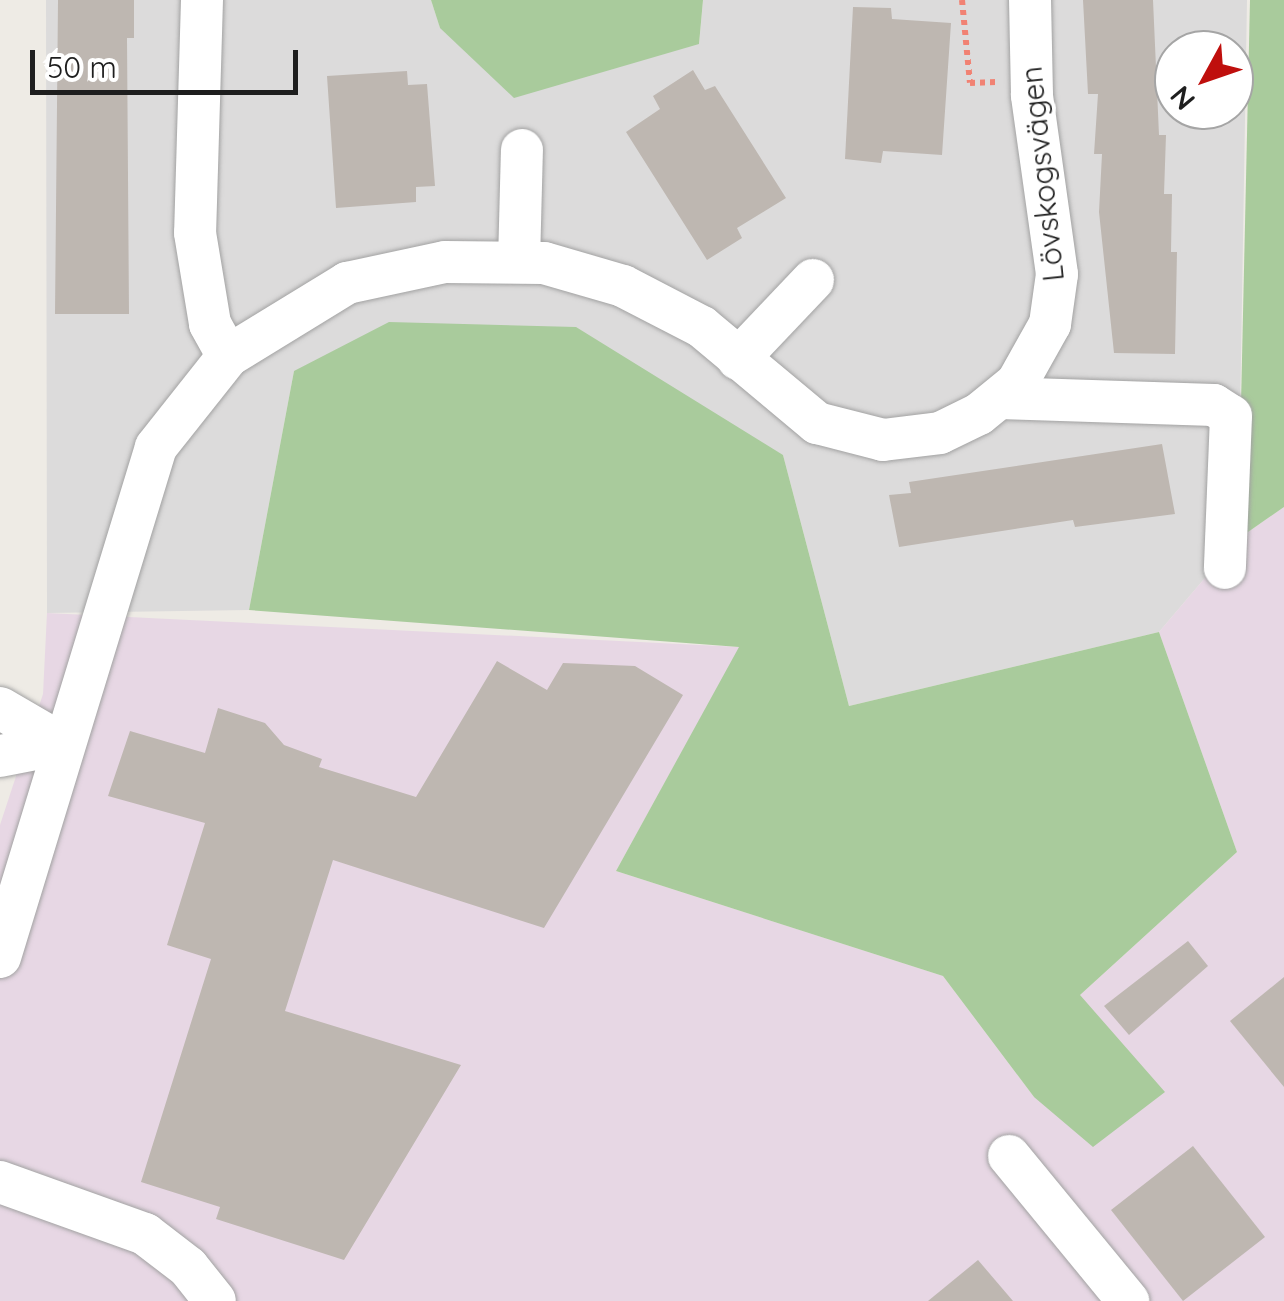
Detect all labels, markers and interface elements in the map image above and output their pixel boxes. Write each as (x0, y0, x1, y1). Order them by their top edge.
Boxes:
scale bar (35, 30, 302, 92)
north arrow (1154, 30, 1254, 130)
text: 50 m (47, 48, 117, 86)
street label: Lövskogsvägen (1013, 65, 1071, 283)
text: N (1162, 79, 1202, 117)

